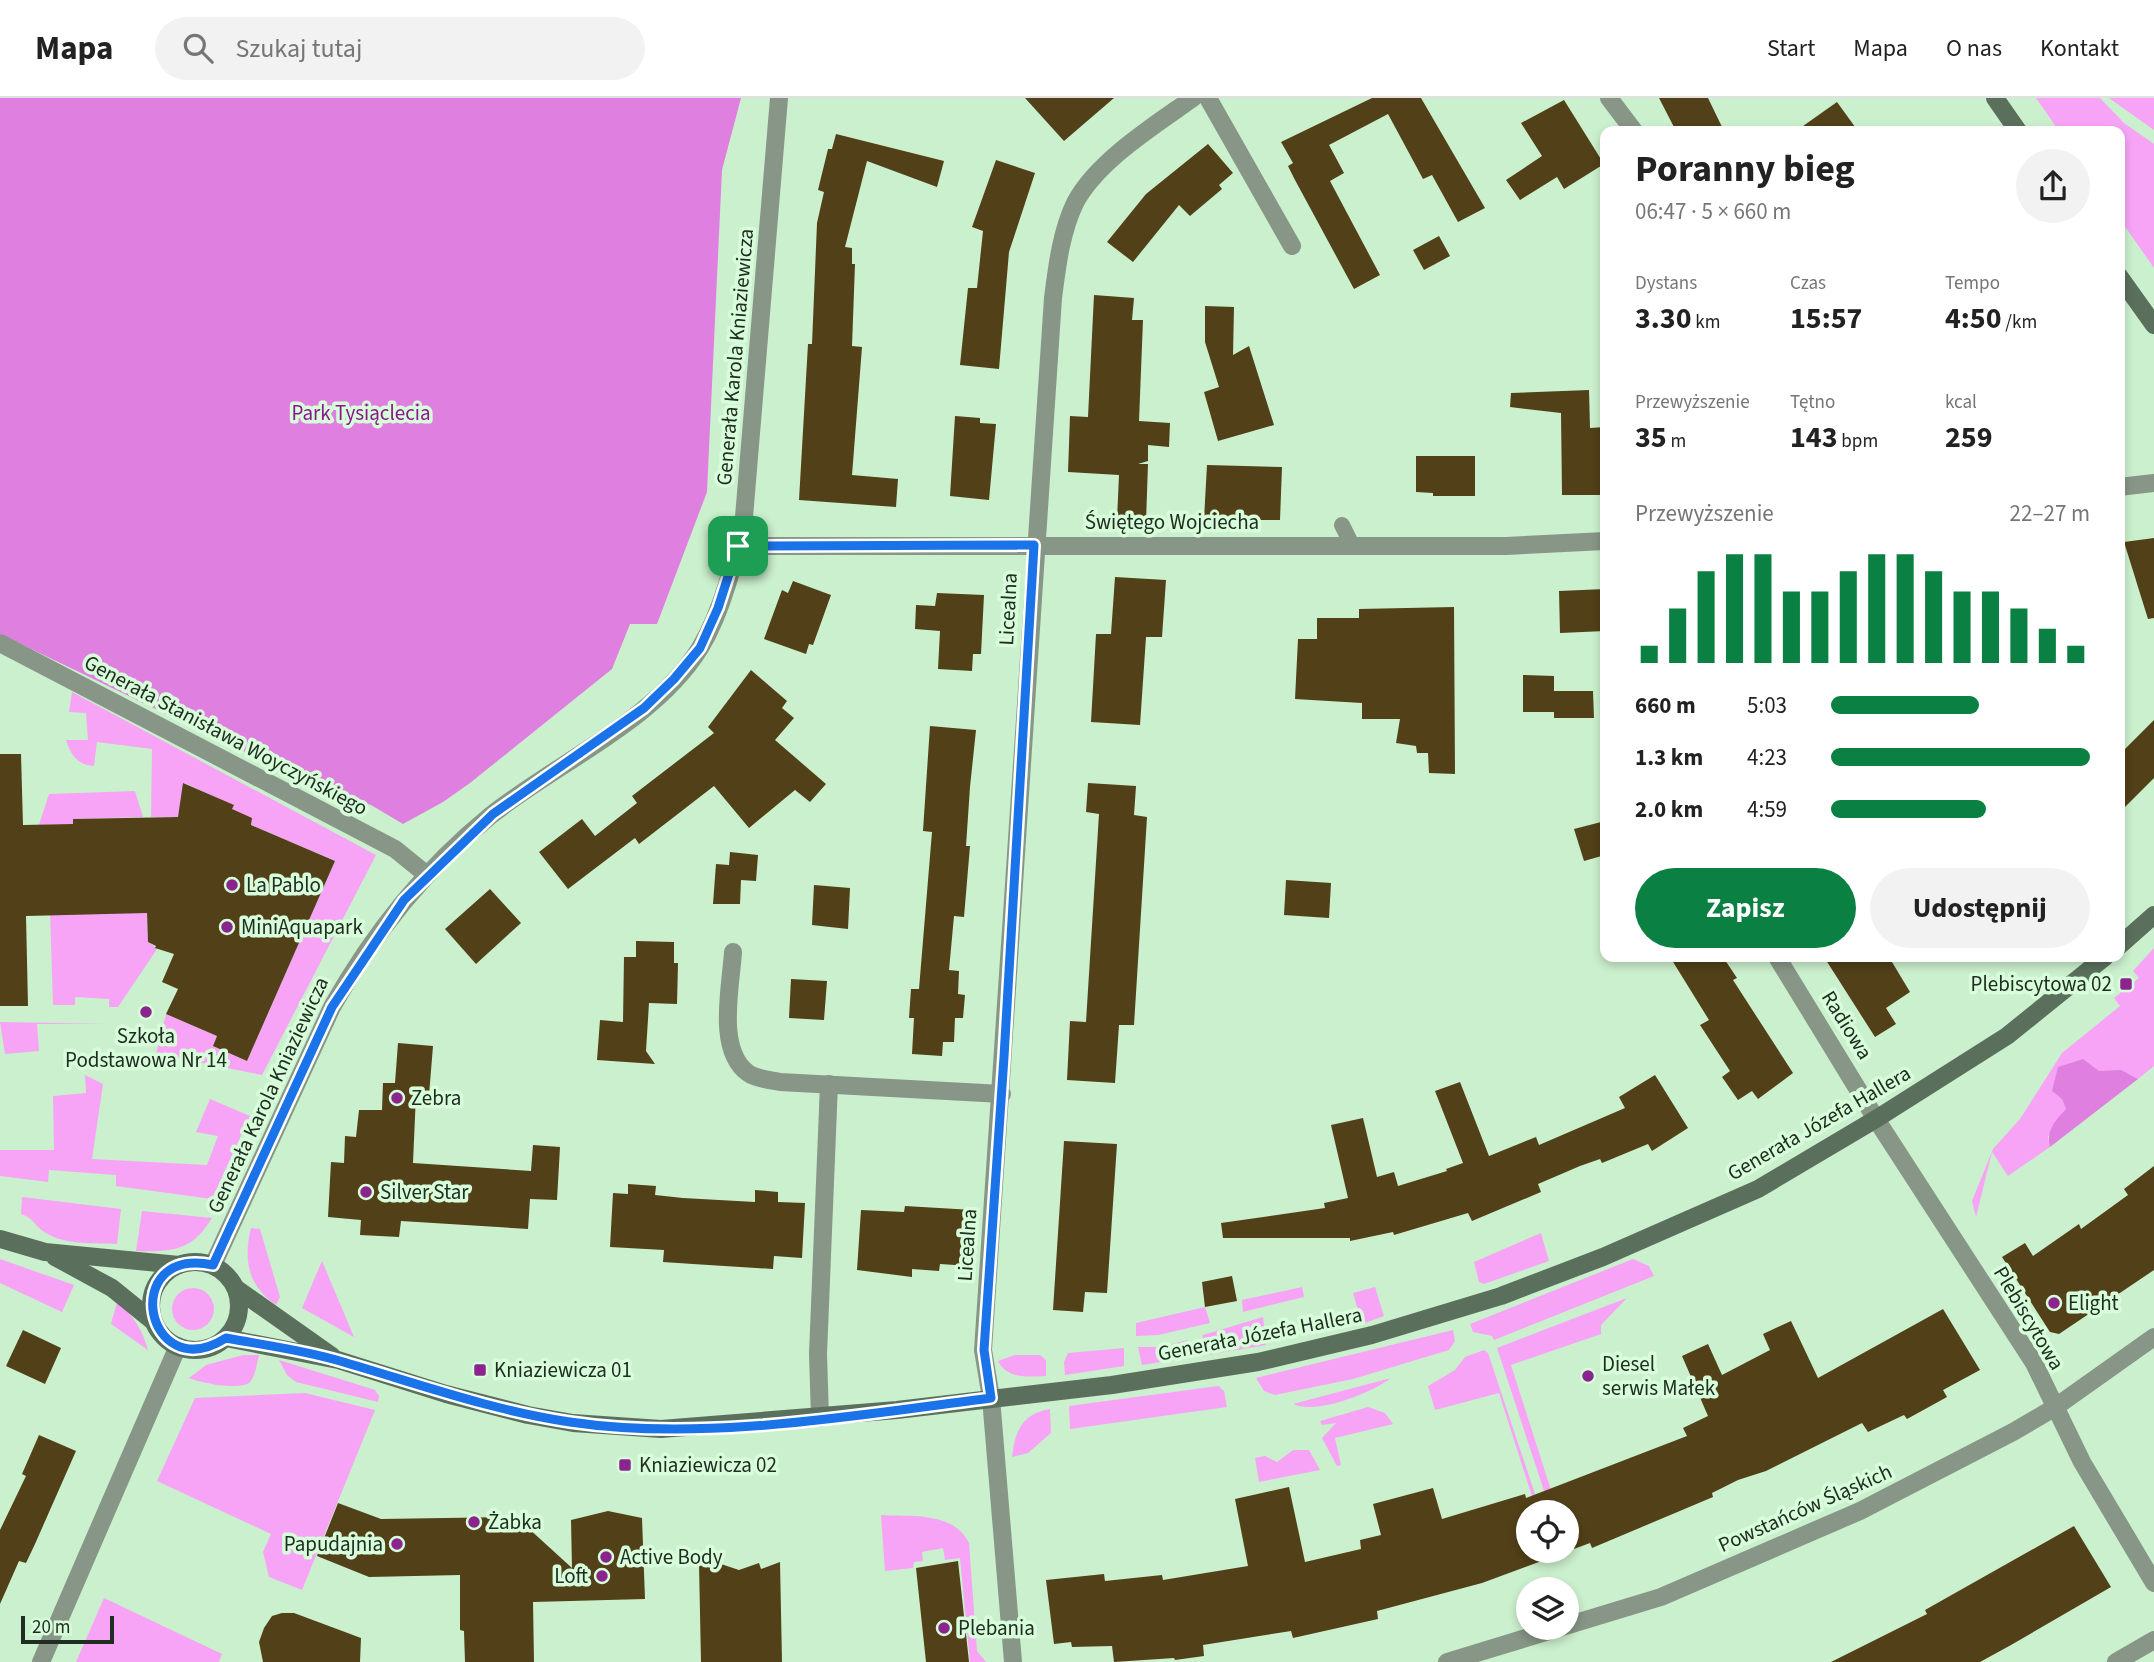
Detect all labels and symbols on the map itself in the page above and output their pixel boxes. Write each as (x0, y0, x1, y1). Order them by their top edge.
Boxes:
street label: Generała Karola Kniaziewicza (709, 227, 761, 487)
park label: Park Tysiąclecia (291, 398, 431, 428)
street label: Świętego Wojciecha (1085, 507, 1259, 537)
pin (708, 516, 768, 576)
street label: Licealna (991, 572, 1025, 646)
street label: Generała Stanisława Woyczyńskiego (79, 647, 373, 823)
place label: La Pablo (246, 870, 321, 900)
marker: La Pablo (224, 877, 240, 893)
place label: MiniAquapark (241, 912, 363, 942)
marker: MiniAquapark (219, 919, 235, 935)
place label: Plebiscytowa 02 (1971, 969, 2112, 999)
street label: Generała Karola Kniaziewicza (200, 972, 336, 1218)
marker: Plebiscytowa 02 (2118, 976, 2134, 992)
street label: Radiowa (1814, 985, 1880, 1065)
marker: Szkoła Podstawowa Nr 14 (138, 1004, 154, 1020)
place label: Szkoła Podstawowa Nr 14 (65, 1021, 227, 1075)
street label: Generała Józefa Hallera (1722, 1058, 1916, 1188)
place label: Zebra (411, 1083, 461, 1113)
marker: Zebra (389, 1090, 405, 1106)
place label: Silver Star (380, 1177, 469, 1207)
marker: Silver Star (358, 1184, 374, 1200)
street label: Licealna (950, 1208, 984, 1282)
street label: Plebiscytowa (1986, 1260, 2072, 1376)
place label: Elight (2068, 1288, 2119, 1318)
marker: Elight (2046, 1295, 2062, 1311)
street label: Generała Józefa Hallera (1155, 1299, 1365, 1369)
place label: Diesel serwis Małek (1602, 1349, 1716, 1403)
place label: Kniaziewicza 01 (494, 1355, 632, 1385)
marker: Kniaziewicza 01 (472, 1362, 488, 1378)
marker: Diesel serwis Małek (1580, 1368, 1596, 1384)
place label: Kniaziewicza 02 (639, 1450, 777, 1480)
street label: Powstańców Śląskich (1713, 1456, 1897, 1560)
marker: Kniaziewicza 02 (617, 1457, 633, 1473)
place label: Żabka (488, 1507, 542, 1537)
marker: Żabka (466, 1514, 482, 1530)
place label: Papudajnia (284, 1529, 383, 1559)
marker: Papudajnia (389, 1536, 405, 1552)
place label: Active Body (620, 1542, 723, 1572)
marker: Active Body (598, 1549, 614, 1565)
place label: Loft (554, 1561, 589, 1591)
marker: Loft (594, 1568, 610, 1584)
scale bar (21, 1613, 114, 1645)
place label: Plebania (958, 1613, 1035, 1643)
marker: Plebania (936, 1620, 952, 1636)

